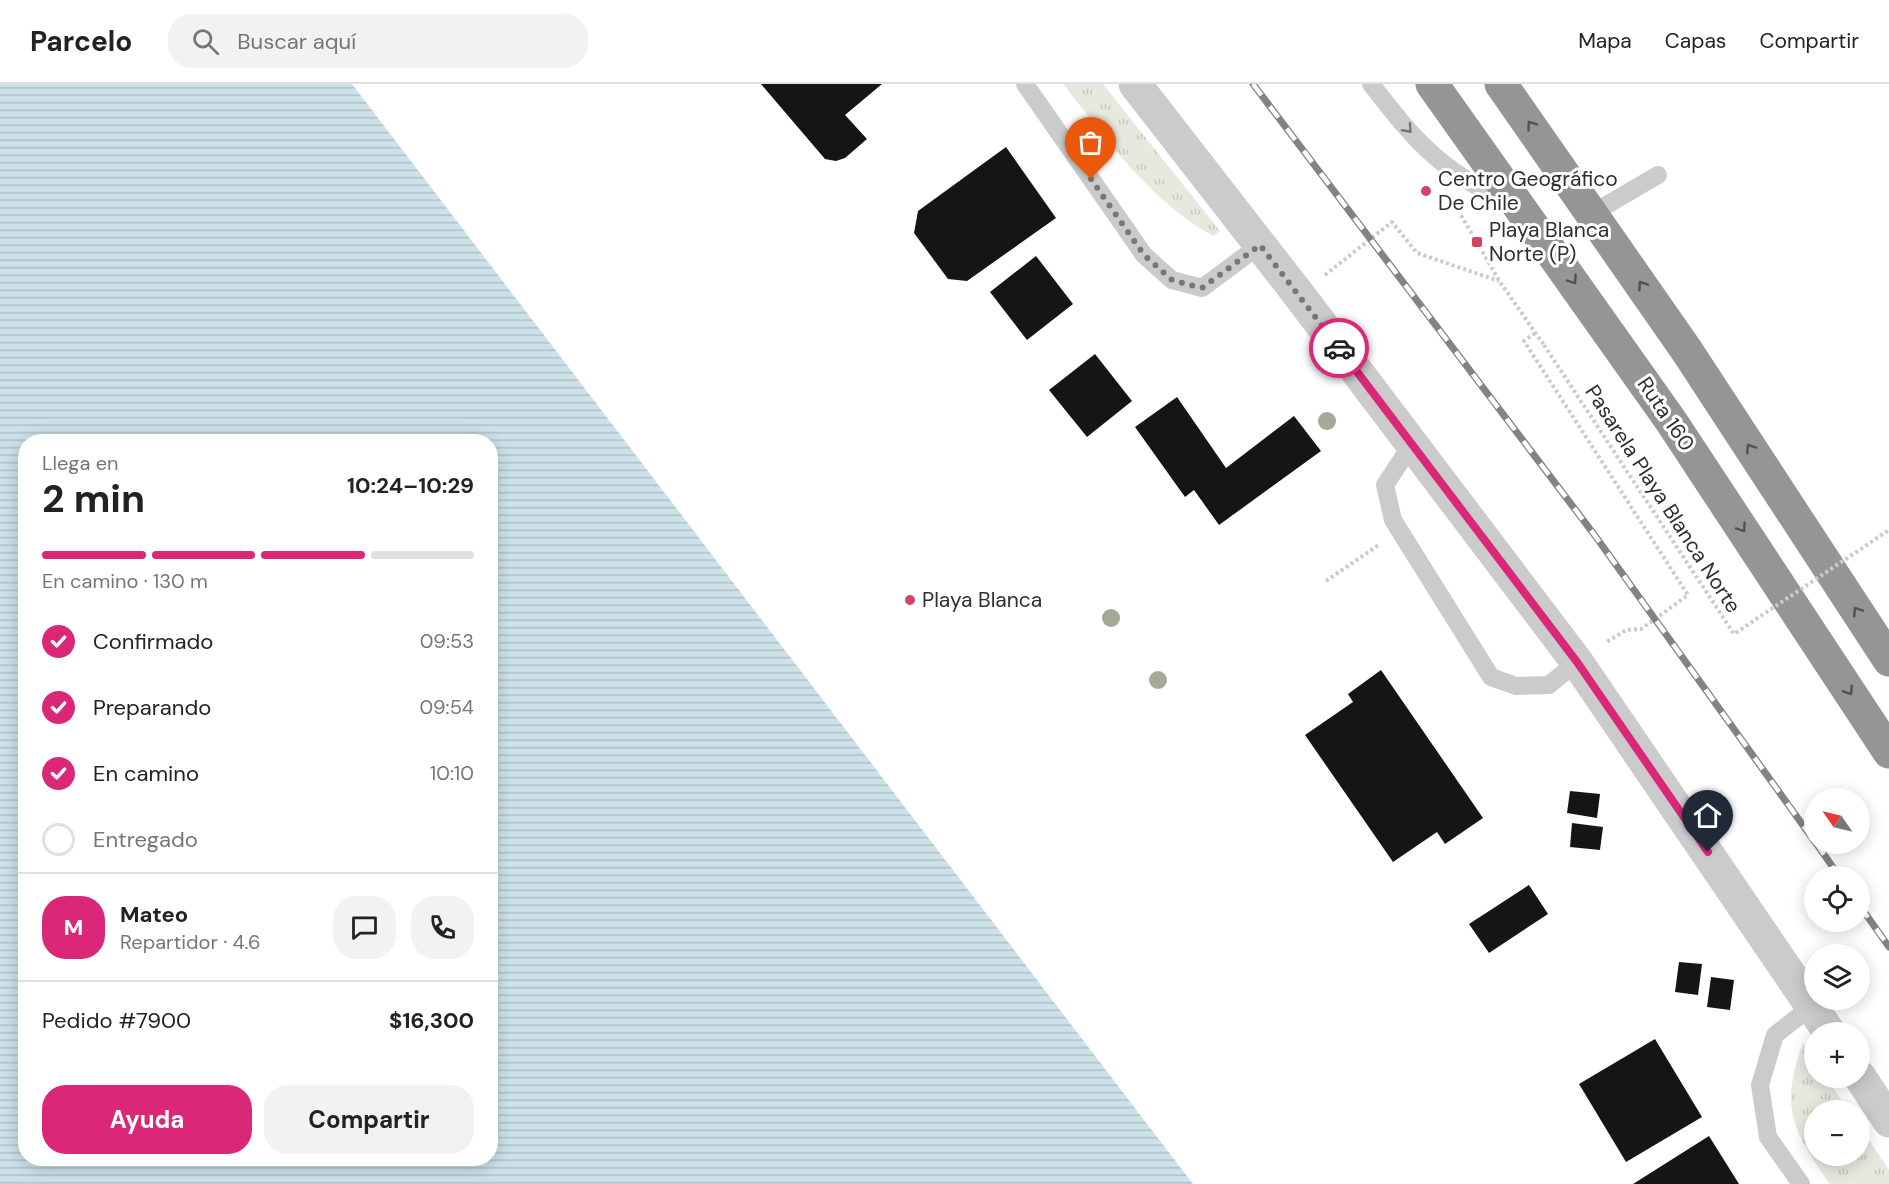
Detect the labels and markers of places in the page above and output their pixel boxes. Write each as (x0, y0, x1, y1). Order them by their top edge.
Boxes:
pin (1065, 117, 1116, 179)
place label: Centro Geográfico De Chile (1438, 165, 1618, 217)
marker: Centro Geográfico De Chile (1419, 184, 1433, 198)
place label: Playa Blanca Norte (P) (1489, 216, 1609, 268)
marker: Playa Blanca Norte (P) (1470, 235, 1484, 249)
place label: Playa Blanca (922, 586, 1042, 614)
marker: Playa Blanca (903, 593, 917, 607)
pin (1682, 790, 1733, 852)

